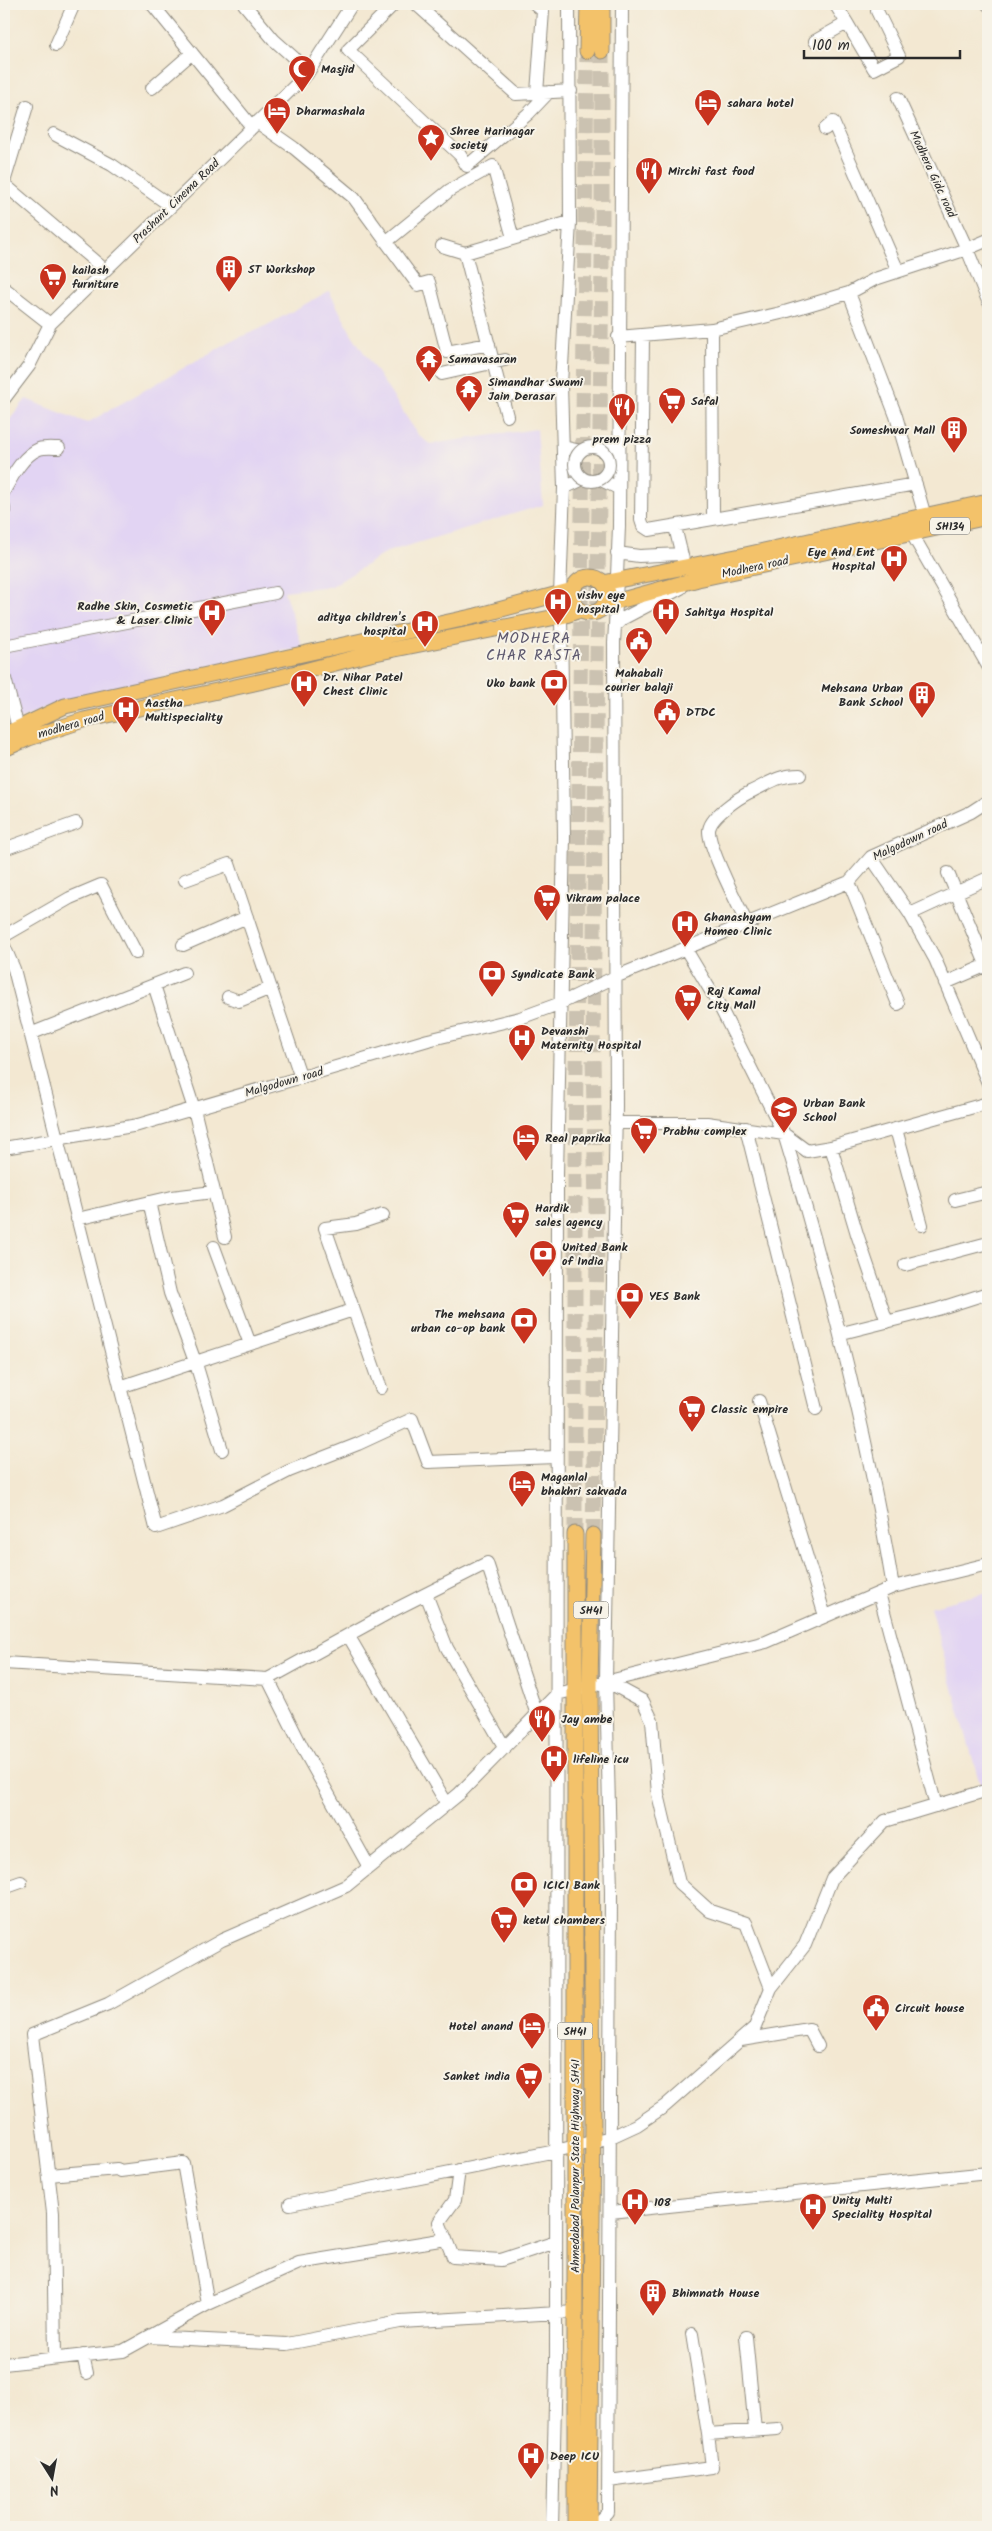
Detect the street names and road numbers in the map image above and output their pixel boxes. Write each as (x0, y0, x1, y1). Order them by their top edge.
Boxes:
street label: Modhera Gidc road (904, 127, 962, 222)
street label: Prashant Cinema Road (128, 154, 225, 248)
road number: SH134 (930, 518, 970, 534)
street label: Modhera road (720, 551, 791, 584)
street label: modhera road (36, 707, 108, 744)
street label: Malgodown road (870, 814, 952, 866)
street label: Malgodown road (243, 1062, 327, 1103)
road number: SH41 (574, 1602, 608, 1618)
road number: SH41 (558, 2022, 592, 2040)
street label: Ahmedabad Palanpur State Highway SH41 (566, 2059, 585, 2273)

